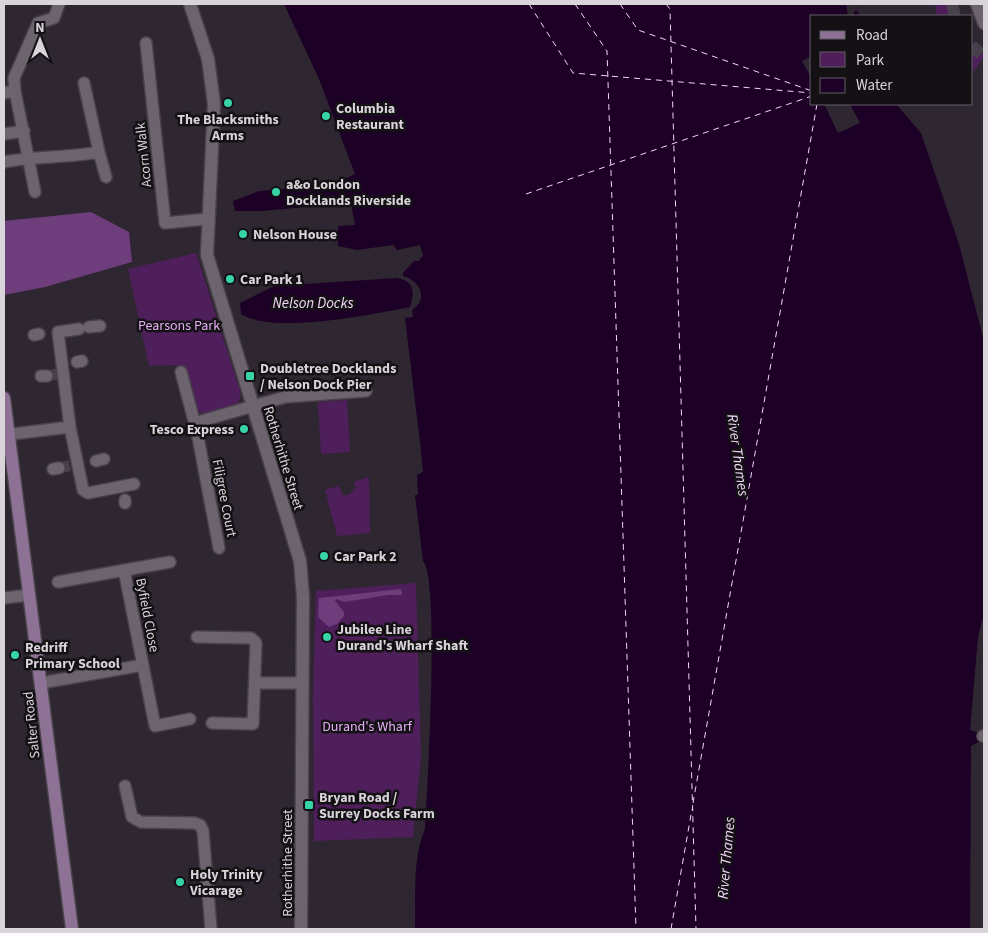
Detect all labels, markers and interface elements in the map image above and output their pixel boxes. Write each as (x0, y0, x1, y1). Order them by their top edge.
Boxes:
north arrow (15, 15, 65, 65)
legend (810, 15, 973, 105)
text: N (35, 18, 45, 38)
text: Road (856, 25, 888, 46)
text: Park (856, 50, 885, 71)
text: Water (856, 75, 893, 96)
marker: The Blacksmiths Arms (222, 97, 234, 109)
place label: Columbia Restaurant (336, 99, 405, 135)
place label: The Blacksmiths Arms (177, 110, 279, 146)
marker: Columbia Restaurant (320, 110, 332, 122)
street label: Acorn Walk (131, 122, 157, 188)
place label: a&o London Docklands Riverside (286, 175, 411, 211)
marker: a&o London Docklands Riverside (270, 186, 282, 198)
place label: Nelson House (253, 225, 337, 245)
marker: Nelson House (237, 228, 249, 240)
place label: Car Park 1 (240, 270, 303, 290)
marker: Car Park 1 (224, 273, 236, 285)
water label: Nelson Docks (272, 293, 354, 314)
park label: Pearsons Park (138, 316, 220, 336)
place label: Doubletree Docklands / Nelson Dock Pier (260, 359, 396, 395)
marker: Doubletree Docklands / Nelson Dock Pier (244, 370, 256, 382)
street label: Rotherhithe Street (258, 404, 308, 513)
water label: River Thames (721, 413, 754, 497)
place label: Tesco Express (150, 420, 234, 440)
marker: Tesco Express (238, 423, 250, 435)
street label: Filigree Court (207, 458, 241, 539)
place label: Car Park 2 (334, 547, 397, 567)
marker: Car Park 2 (318, 550, 330, 562)
street label: Byfield Close (130, 576, 164, 654)
place label: Jubilee Line Durand's Wharf Shaft (337, 620, 468, 656)
marker: Jubilee Line Durand's Wharf Shaft (321, 631, 333, 643)
place label: Redriff Primary School (25, 638, 120, 674)
marker: Redriff Primary School (9, 649, 21, 661)
street label: Salter Road (19, 690, 45, 759)
park label: Durand's Wharf (322, 717, 413, 737)
place label: Bryan Road / Surrey Docks Farm (319, 788, 435, 824)
marker: Bryan Road / Surrey Docks Farm (303, 799, 315, 811)
street label: Rotherhithe Street (278, 809, 298, 917)
water label: River Thames (712, 816, 741, 900)
place label: Holy Trinity Vicarage (189, 865, 263, 901)
marker: Holy Trinity Vicarage (174, 876, 186, 888)

